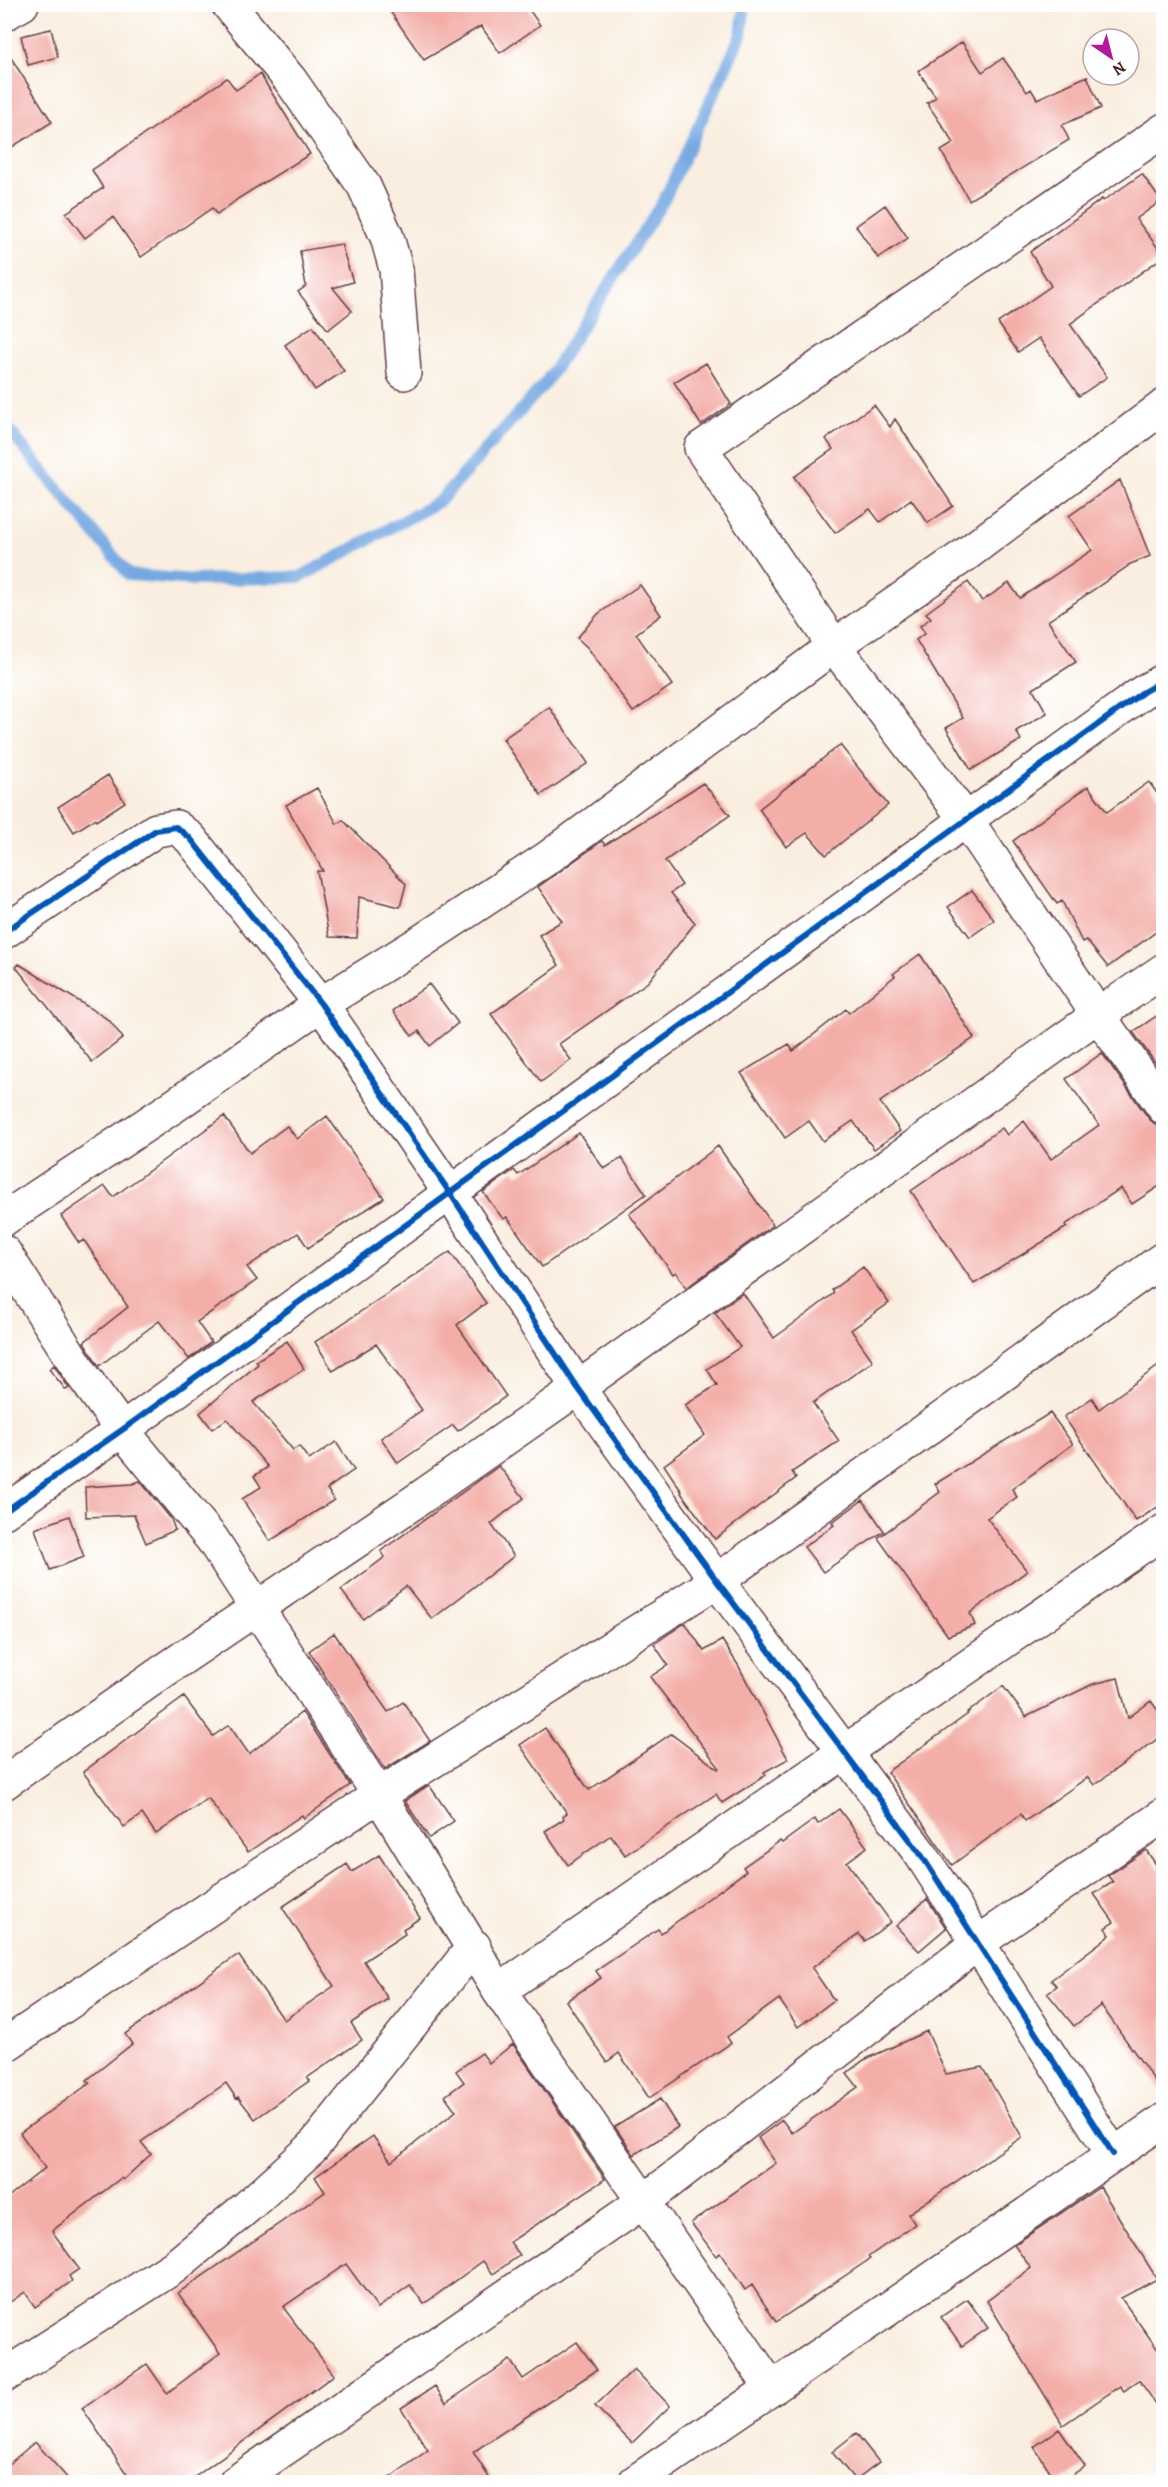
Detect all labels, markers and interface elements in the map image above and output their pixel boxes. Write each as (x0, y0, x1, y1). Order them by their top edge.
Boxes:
north arrow (1081, 27, 1141, 87)
text: N (1108, 56, 1130, 81)

